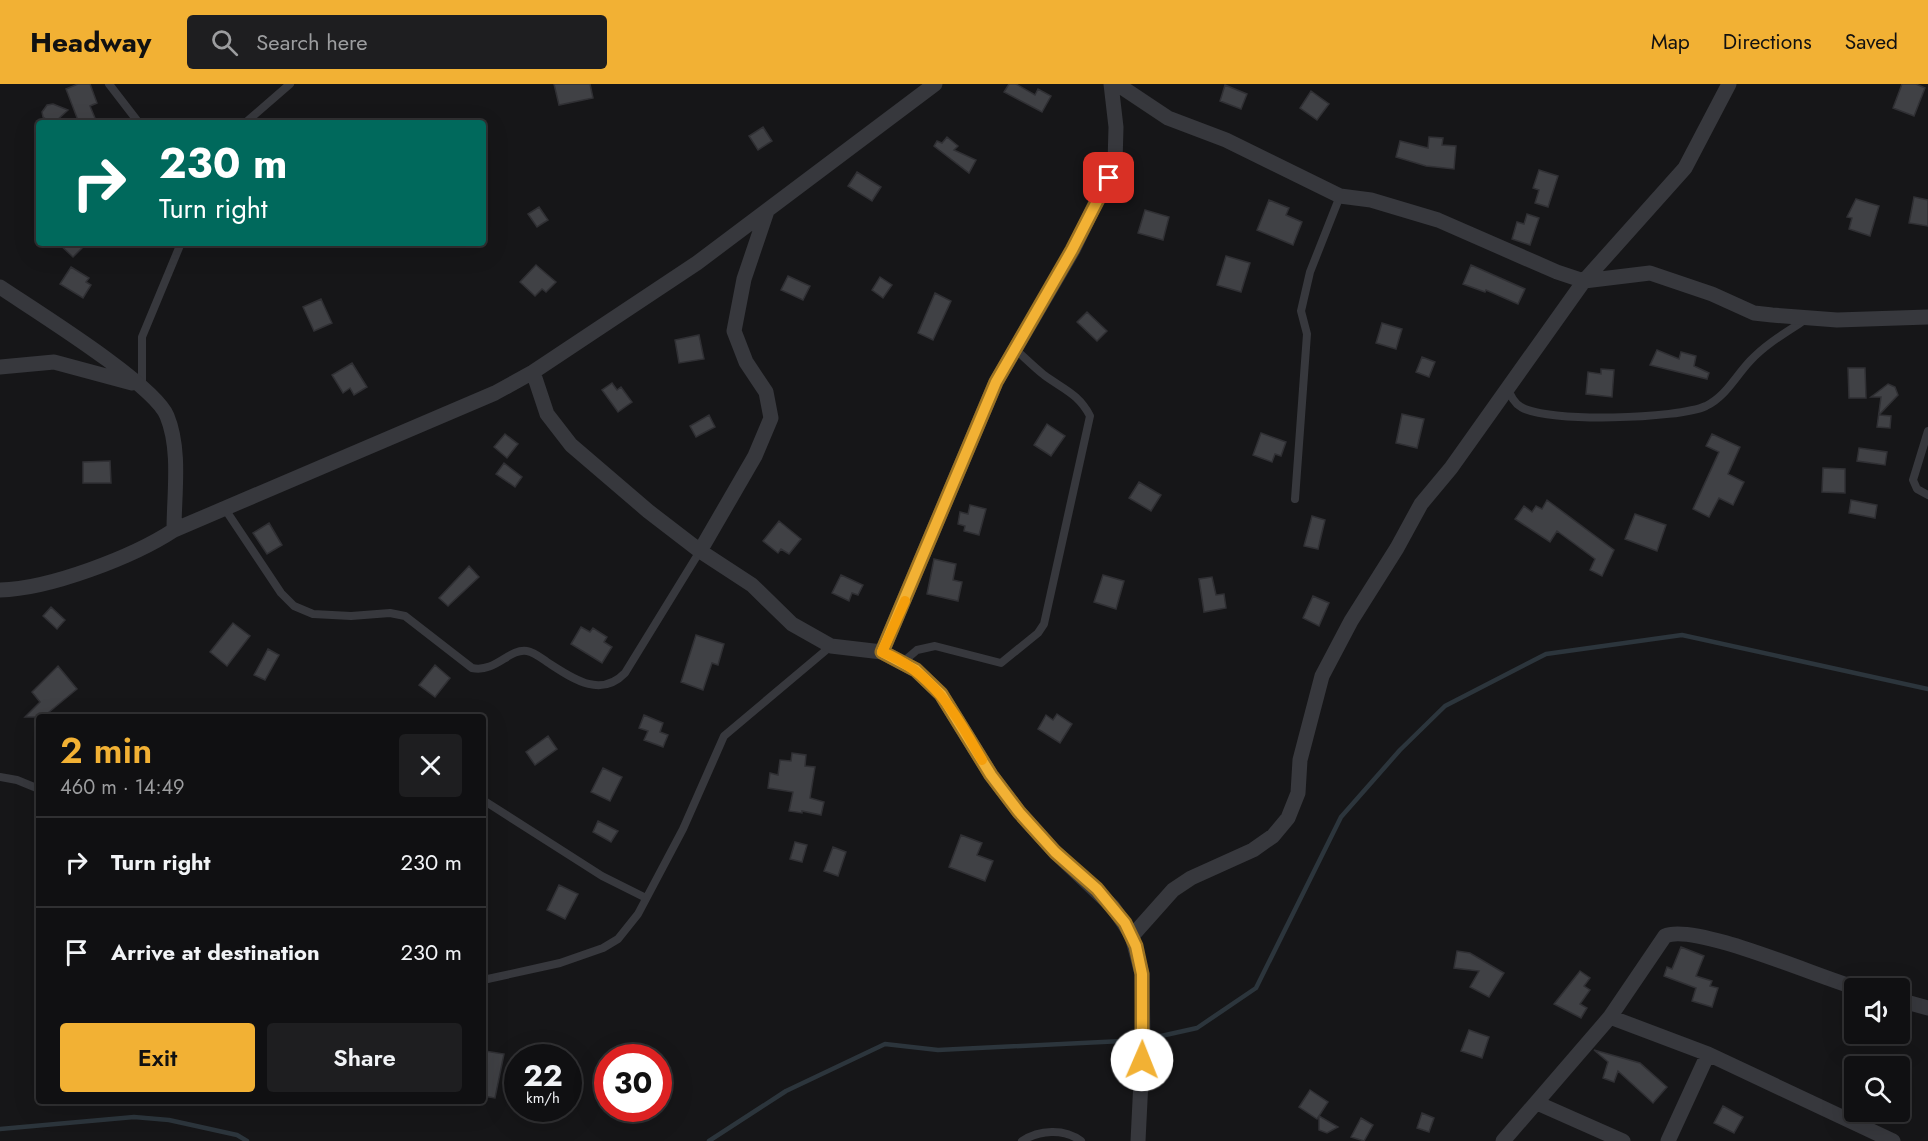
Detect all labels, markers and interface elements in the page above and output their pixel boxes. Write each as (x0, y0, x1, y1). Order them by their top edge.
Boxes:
search box (187, 15, 607, 69)
text: Headway (30, 22, 151, 63)
icon: search (208, 26, 241, 59)
text: Search here (256, 26, 368, 58)
text: Map (1651, 27, 1690, 57)
text: Directions (1723, 27, 1812, 57)
text: Saved (1845, 27, 1898, 57)
text: 230 m (159, 133, 287, 194)
icon: right (60, 144, 138, 222)
pin (1083, 152, 1134, 203)
icon: arrive (1092, 161, 1125, 194)
text: Turn right (159, 189, 267, 228)
text: 2 min (60, 724, 152, 776)
button: close (399, 734, 462, 797)
text: 460 m · 14:49 (60, 773, 185, 802)
icon: right (60, 846, 93, 879)
text: Turn right (111, 846, 211, 878)
text: 230 m (401, 846, 462, 878)
icon: arrive (60, 936, 93, 969)
text: Arrive at destination (111, 936, 320, 968)
text: 230 m (401, 936, 462, 968)
map controls (1844, 978, 1910, 1122)
button: sound (1844, 978, 1910, 1044)
button: Exit (60, 1023, 255, 1092)
button: Share (267, 1023, 462, 1092)
position arrow (1110, 1028, 1174, 1092)
speed limit sign: 30 (594, 1044, 672, 1122)
text: 22 (523, 1054, 563, 1097)
button: search (1844, 1056, 1910, 1122)
text: km/h (526, 1087, 560, 1109)

